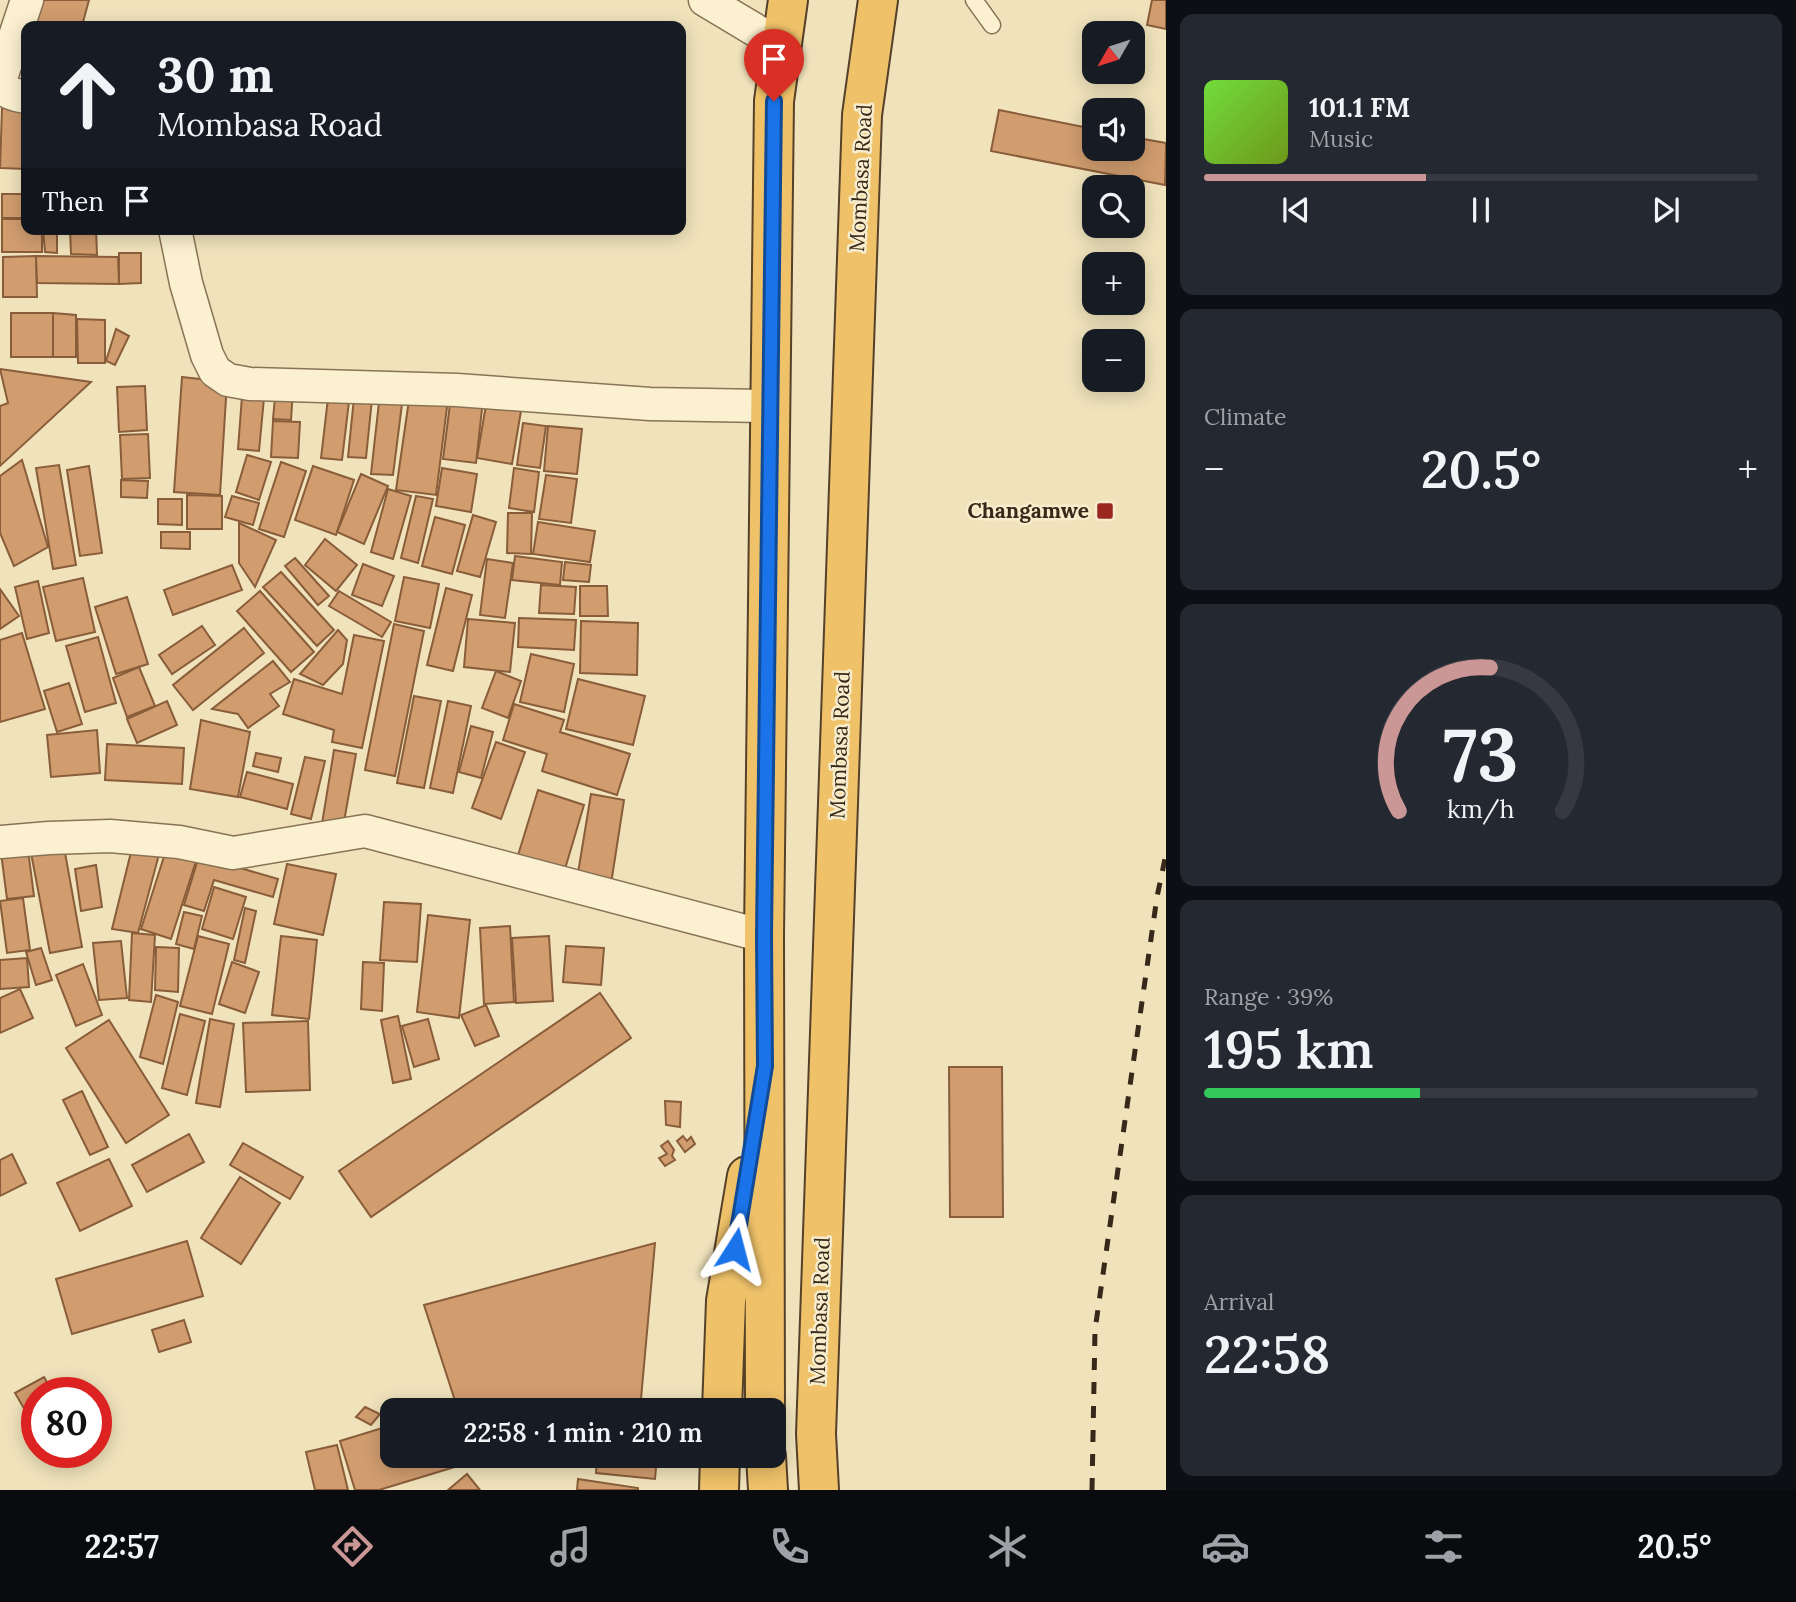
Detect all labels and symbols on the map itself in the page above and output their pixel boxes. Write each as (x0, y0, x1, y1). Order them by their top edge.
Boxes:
north arrow (1082, 21, 1144, 84)
pin (744, 29, 804, 101)
street label: Mombasa Road (843, 103, 878, 253)
place label: Changamwe (967, 497, 1089, 524)
marker: Changamwe (1095, 501, 1115, 521)
street label: Mombasa Road (823, 671, 856, 819)
position arrow (698, 1212, 772, 1286)
street label: Mombasa Road (803, 1237, 836, 1385)
speed limit sign: 80 (21, 1377, 112, 1468)

